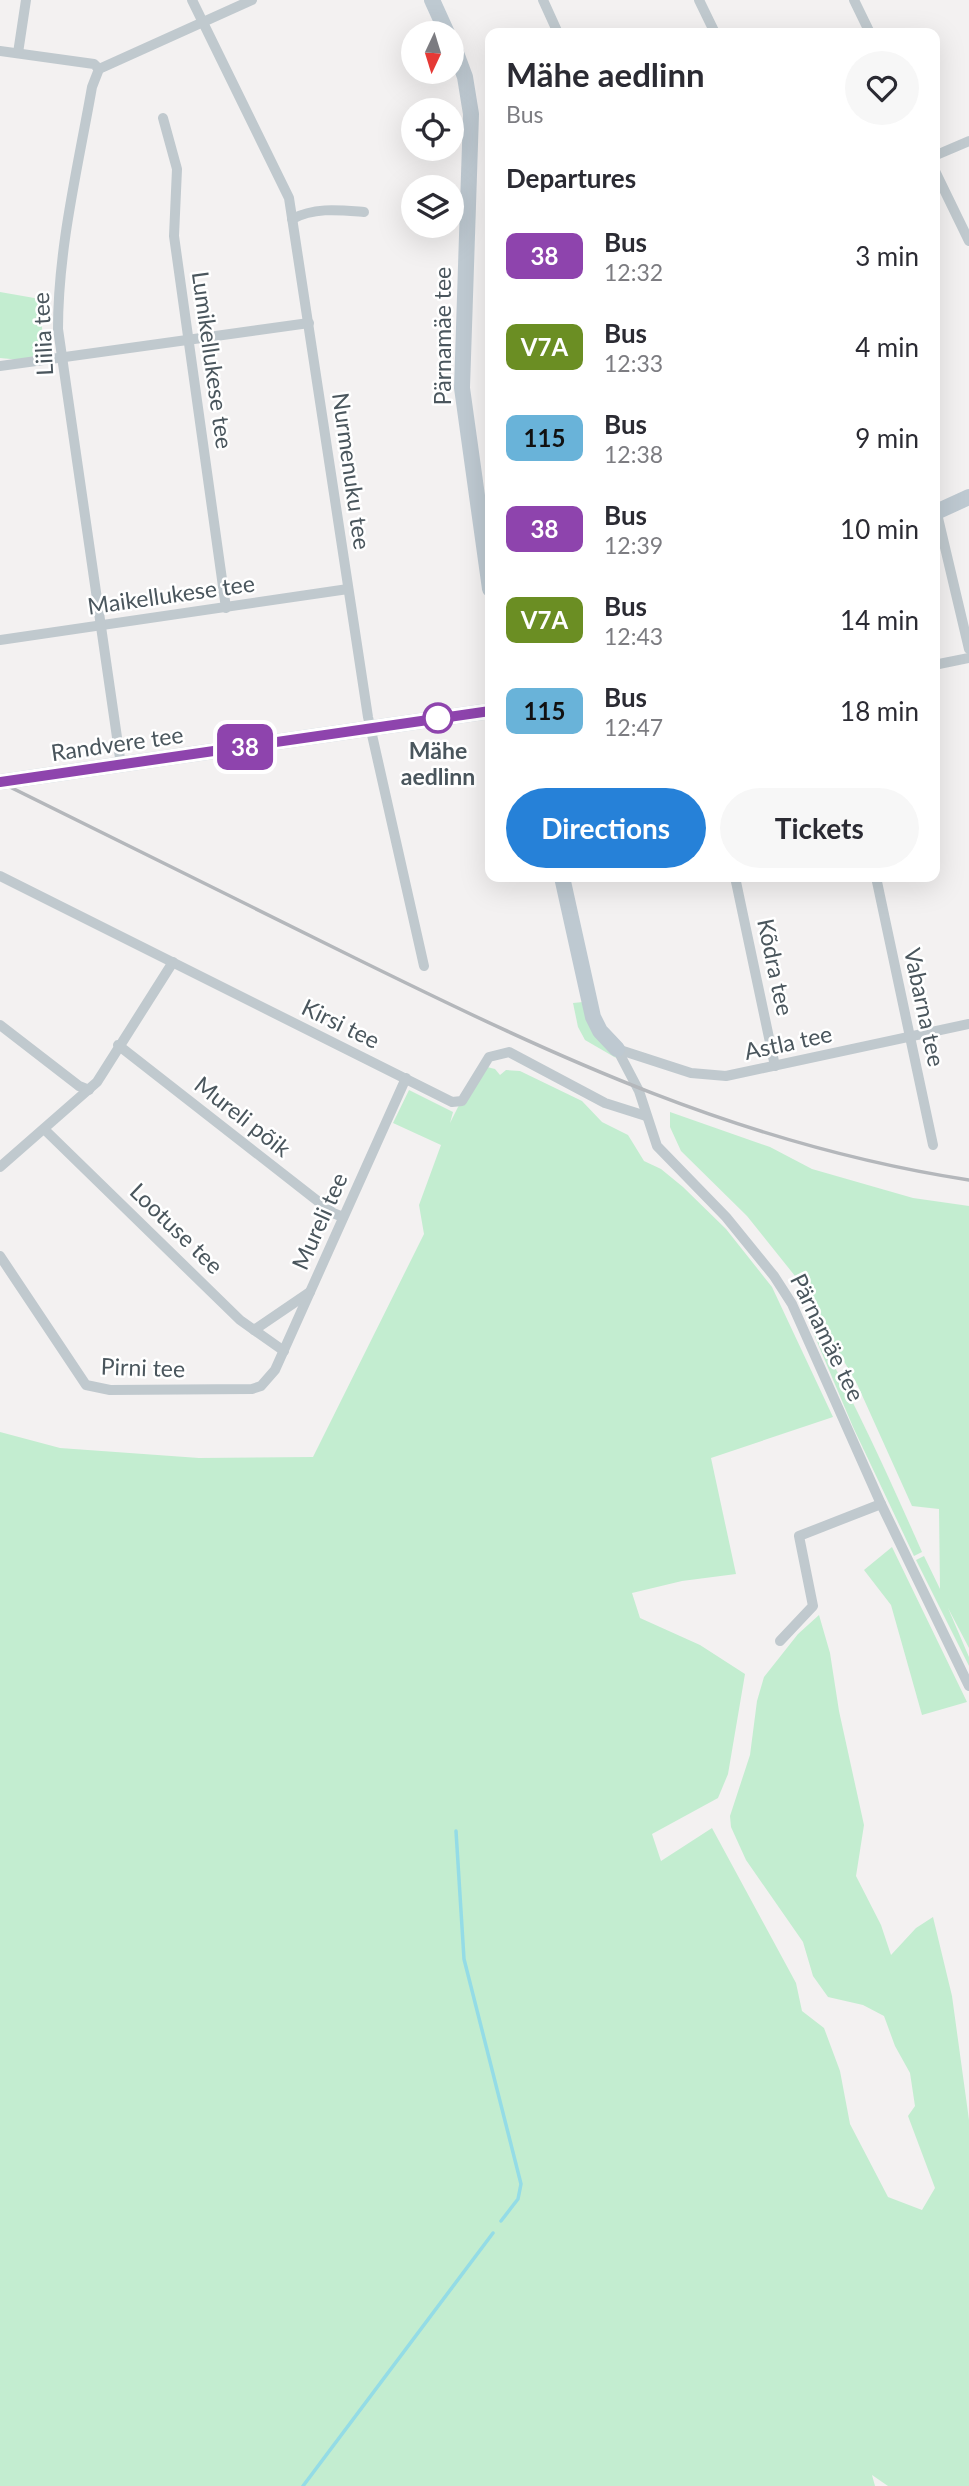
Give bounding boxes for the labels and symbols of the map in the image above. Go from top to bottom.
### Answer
north arrow [401,21,464,84]
street label: Pärnamäe tee [428,267,456,405]
street label: Lumikellukese tee [187,269,239,451]
street label: Liilia tee [26,292,58,376]
street label: Nurmenuku tee [327,391,377,551]
street label: Maikellukese tee [86,568,256,620]
marker: Mähe aedlinn [423,703,453,733]
street label: Randvere tee [49,720,185,766]
line badge: 38 [214,724,276,770]
place label: Mähe aedlinn [401,736,475,790]
street label: Kõdra tee [752,916,800,1018]
street label: Vabarna tee [899,945,951,1069]
street label: Kirsi tee [298,992,384,1054]
street label: Astla tee [742,1019,834,1065]
street label: Mureli põik [189,1070,297,1162]
street label: Mureli tee [285,1168,353,1274]
street label: Lootuse tee [125,1177,229,1279]
street label: Pärnamäe tee [785,1269,871,1405]
street label: Pirni tee [100,1352,186,1382]

